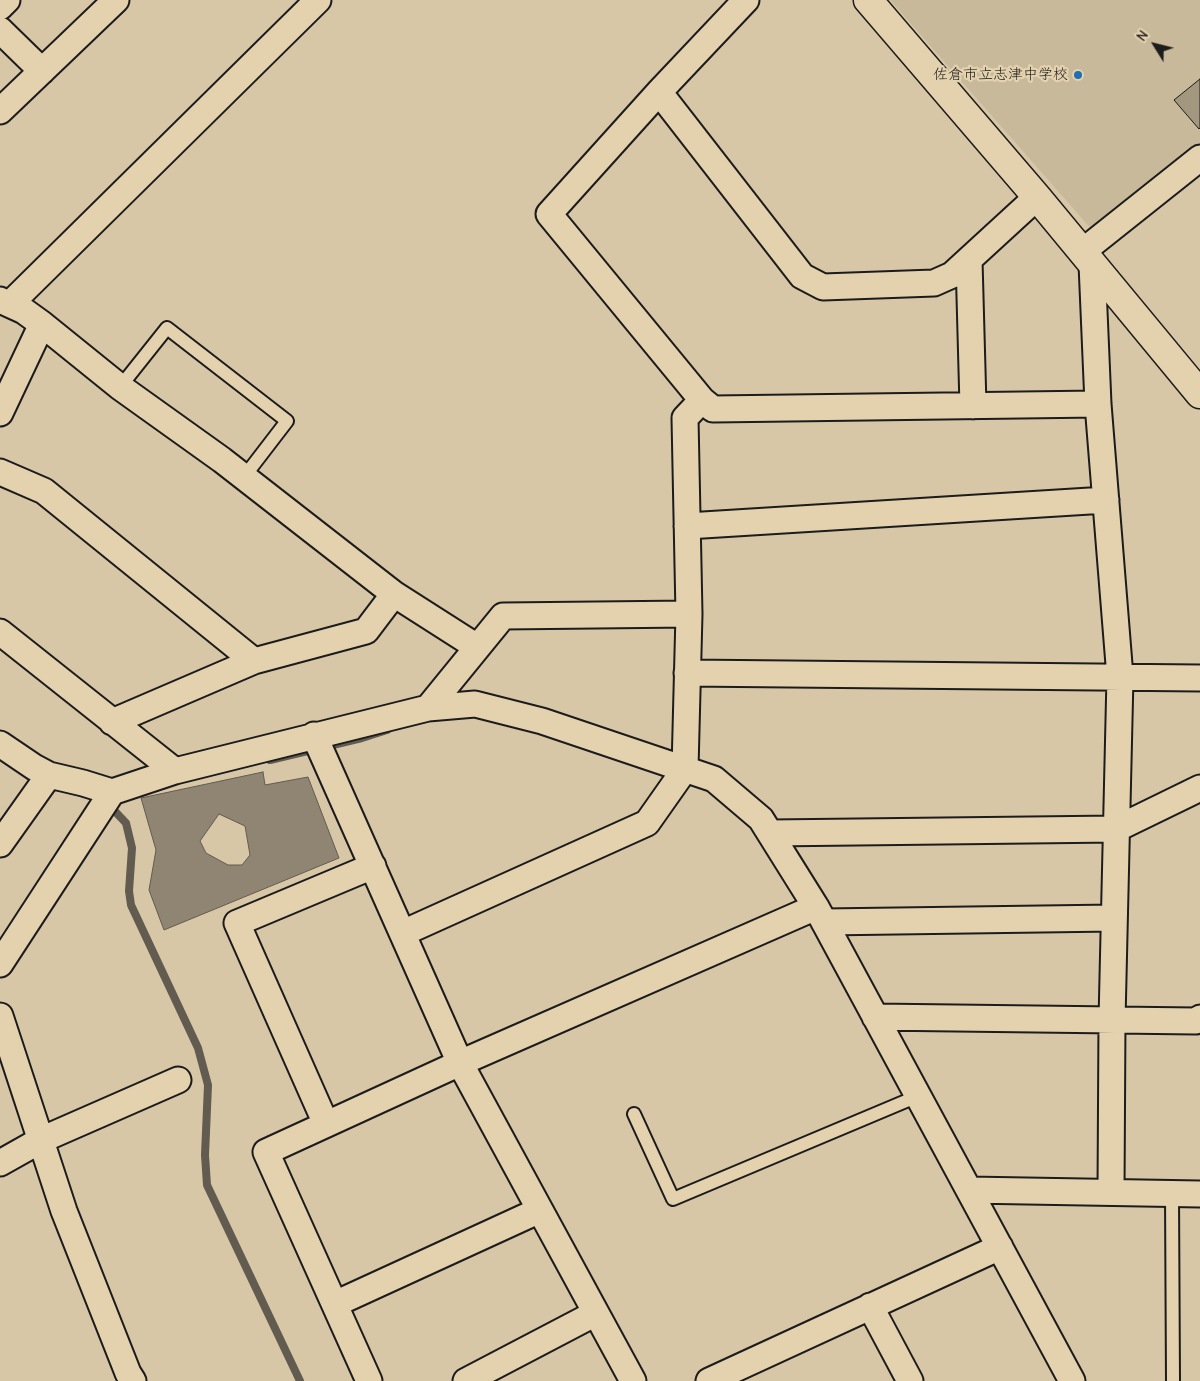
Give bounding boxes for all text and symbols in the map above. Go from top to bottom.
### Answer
north arrow [1130,20,1180,70]
text: N [1133,27,1152,45]
place label: 佐倉市立志津中学校 [933,66,1068,84]
marker: 佐倉市立志津中学校 [1072,69,1084,81]

